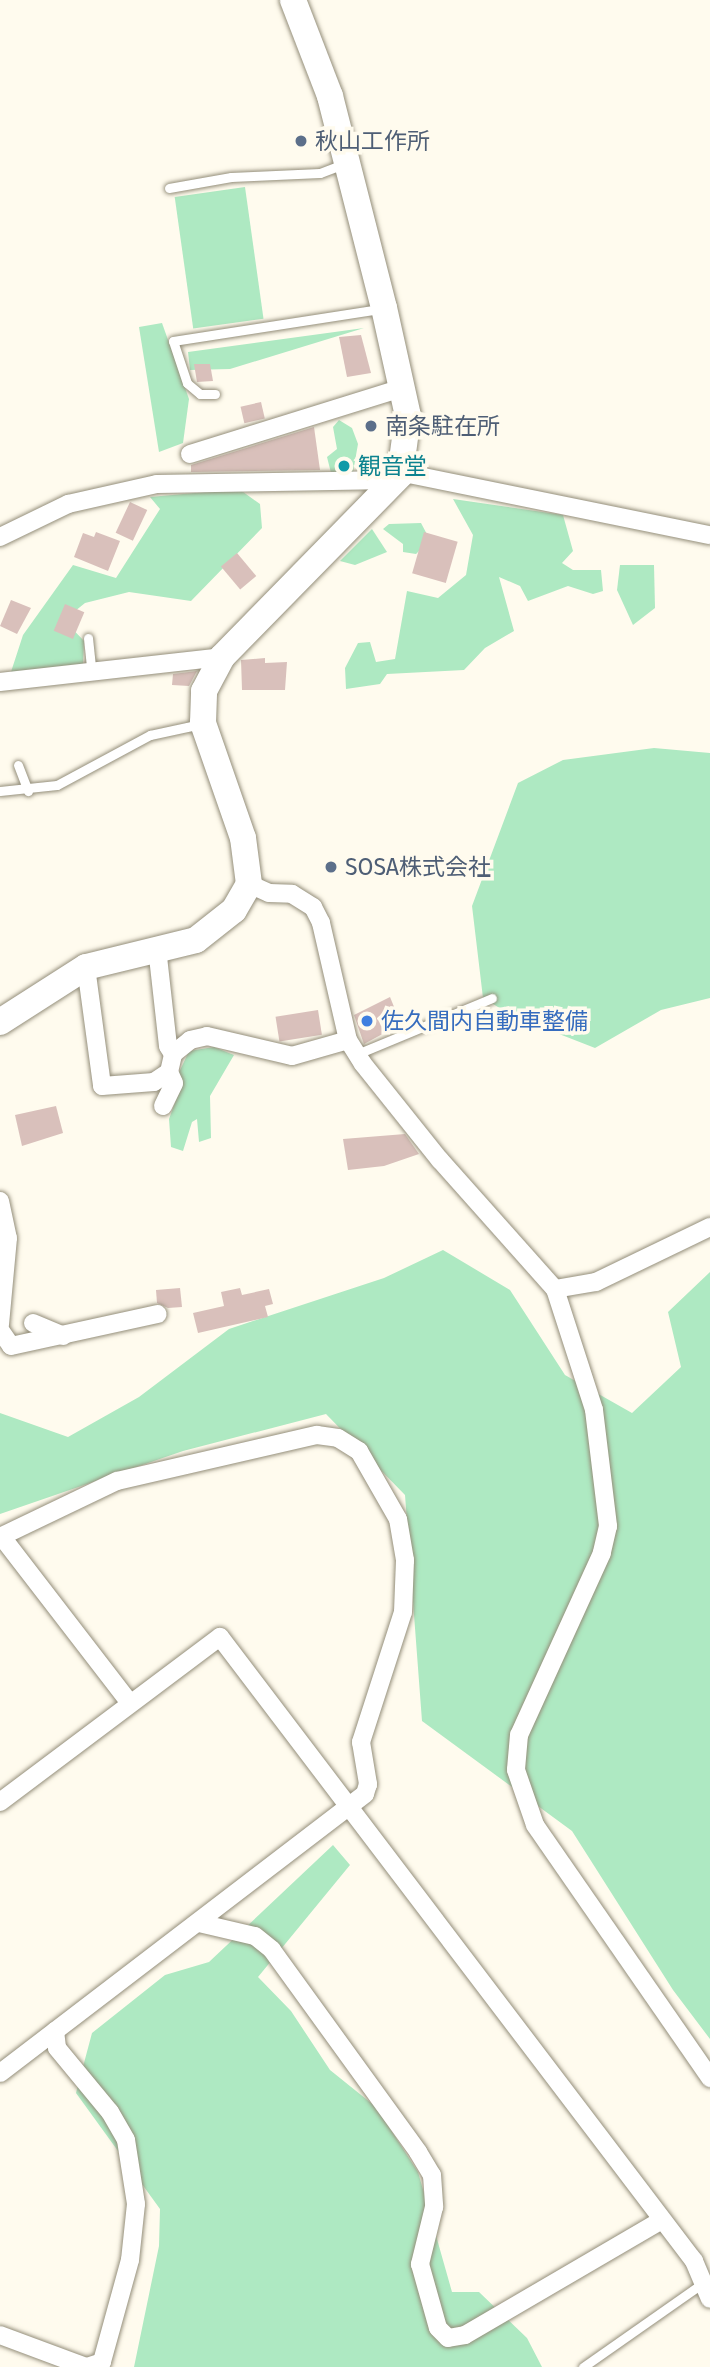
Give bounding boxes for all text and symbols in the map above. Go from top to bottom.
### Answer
place label: 秋山工作所 [315,127,430,155]
marker: 秋山工作所 [293,133,309,149]
place label: 南条駐在所 [385,412,500,440]
marker: 南条駐在所 [363,418,379,434]
place label: 観音堂 [358,452,427,480]
marker: 観音堂 [336,458,352,474]
place label: SOSA株式会社 [345,853,491,881]
marker: SOSA株式会社 [323,859,339,875]
place label: 佐久間内自動車整備 [381,1007,588,1035]
marker: 佐久間内自動車整備 [359,1013,375,1029]

